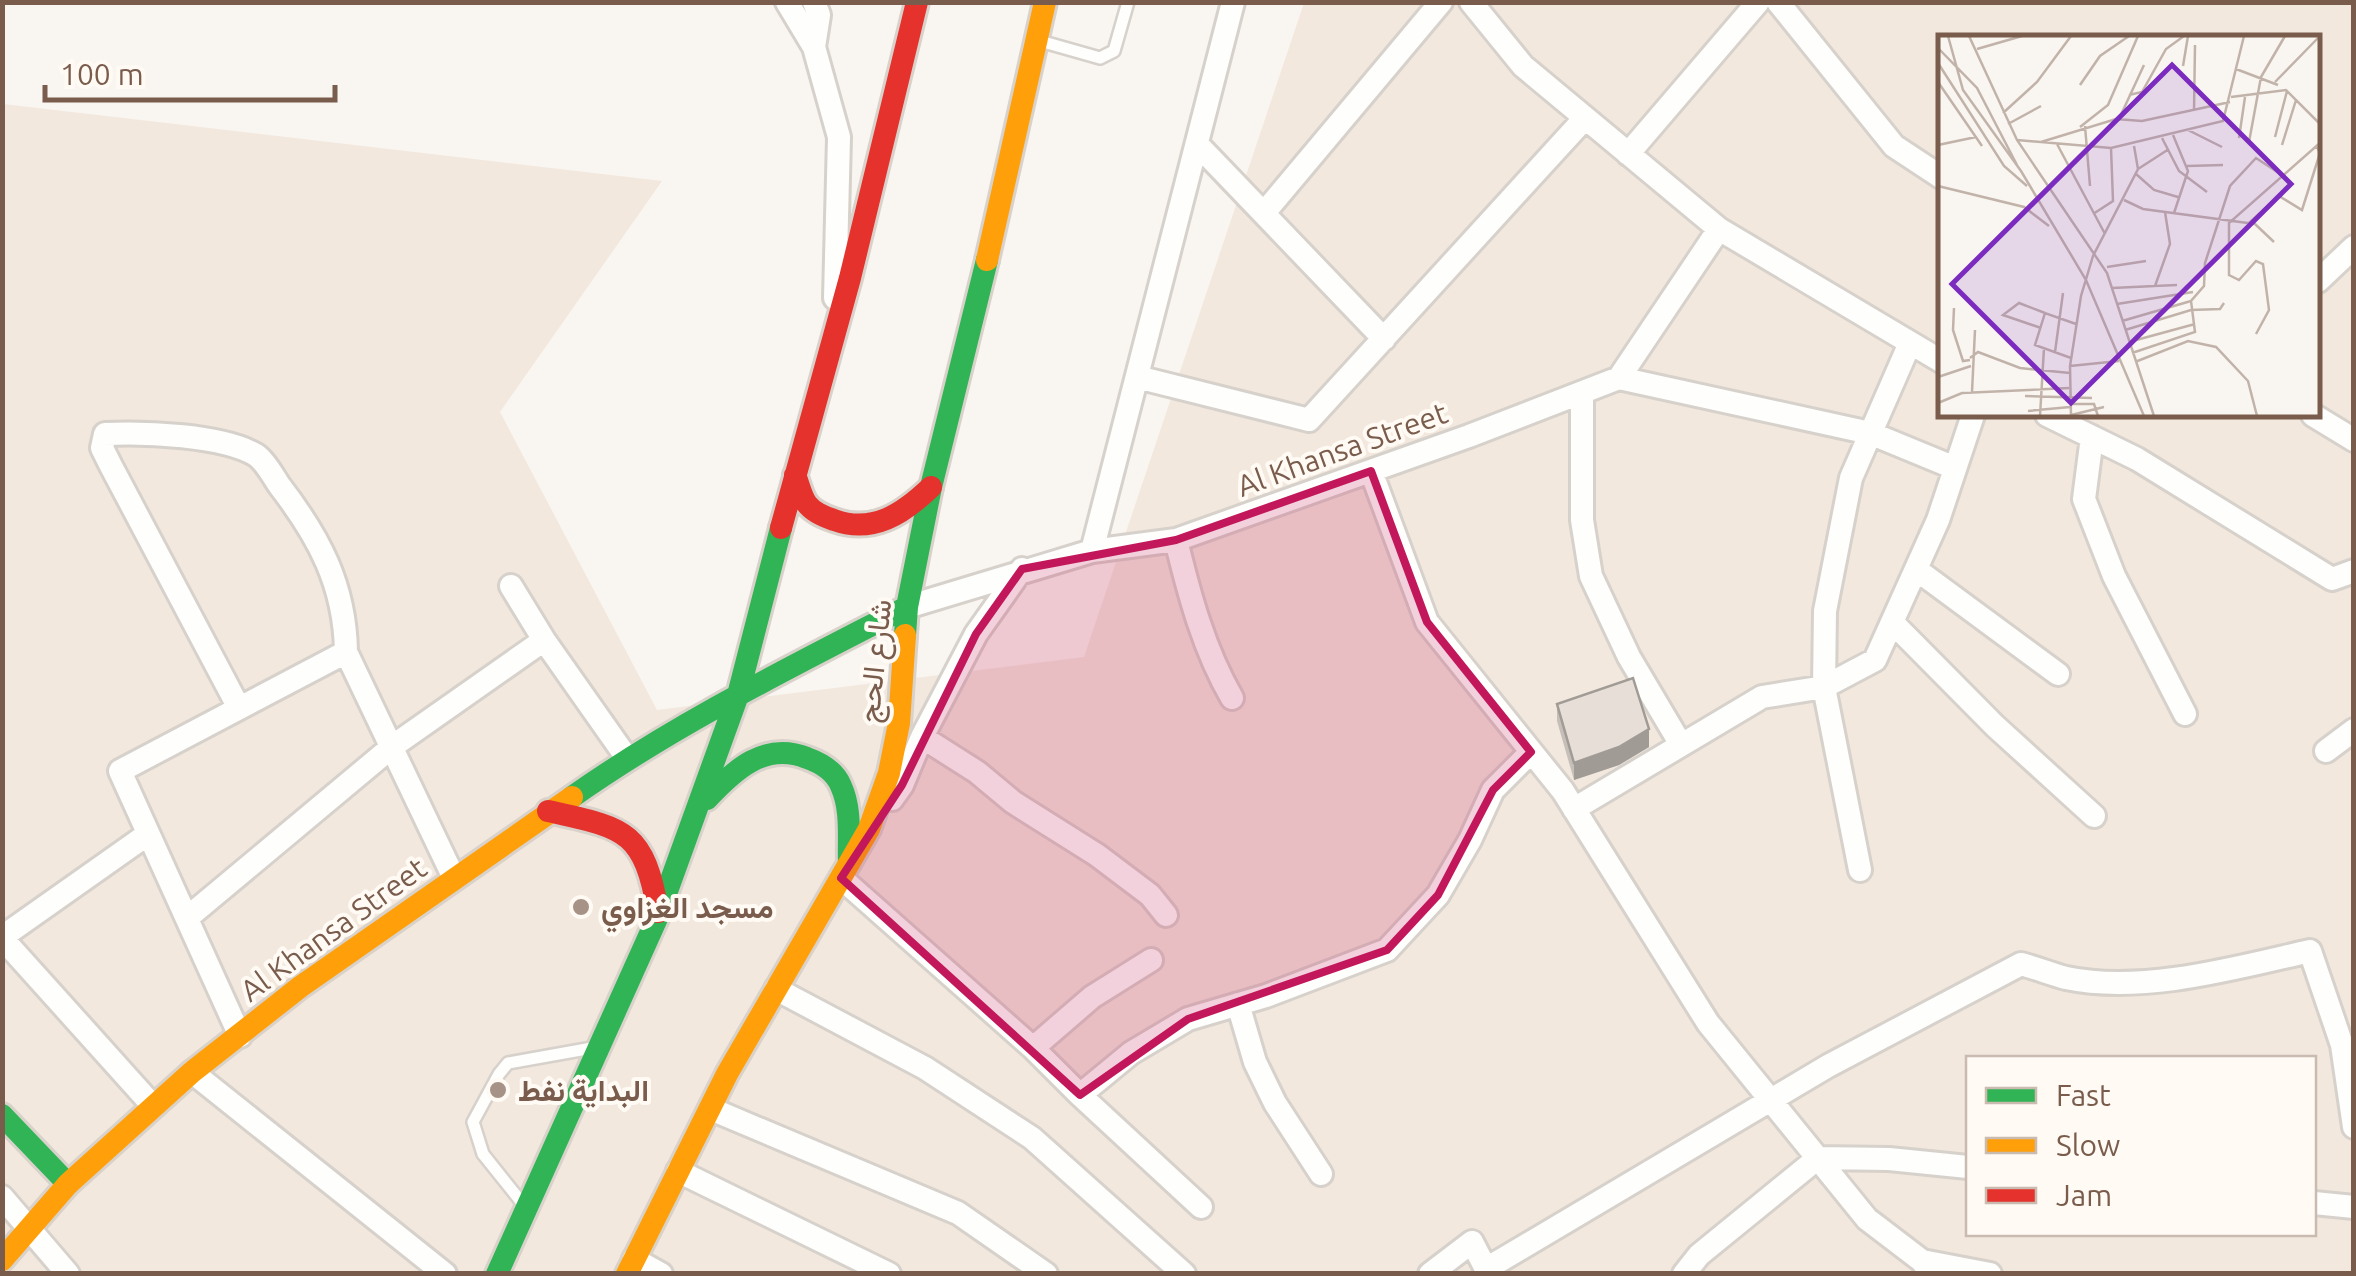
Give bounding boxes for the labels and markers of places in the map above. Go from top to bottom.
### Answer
place label: مسجد الغزاوي [601,890,774,933]
marker: مسجد الغزاوي [570,896,592,918]
place label: البداية نفط [518,1073,649,1108]
marker: البداية نفط [487,1079,509,1101]

